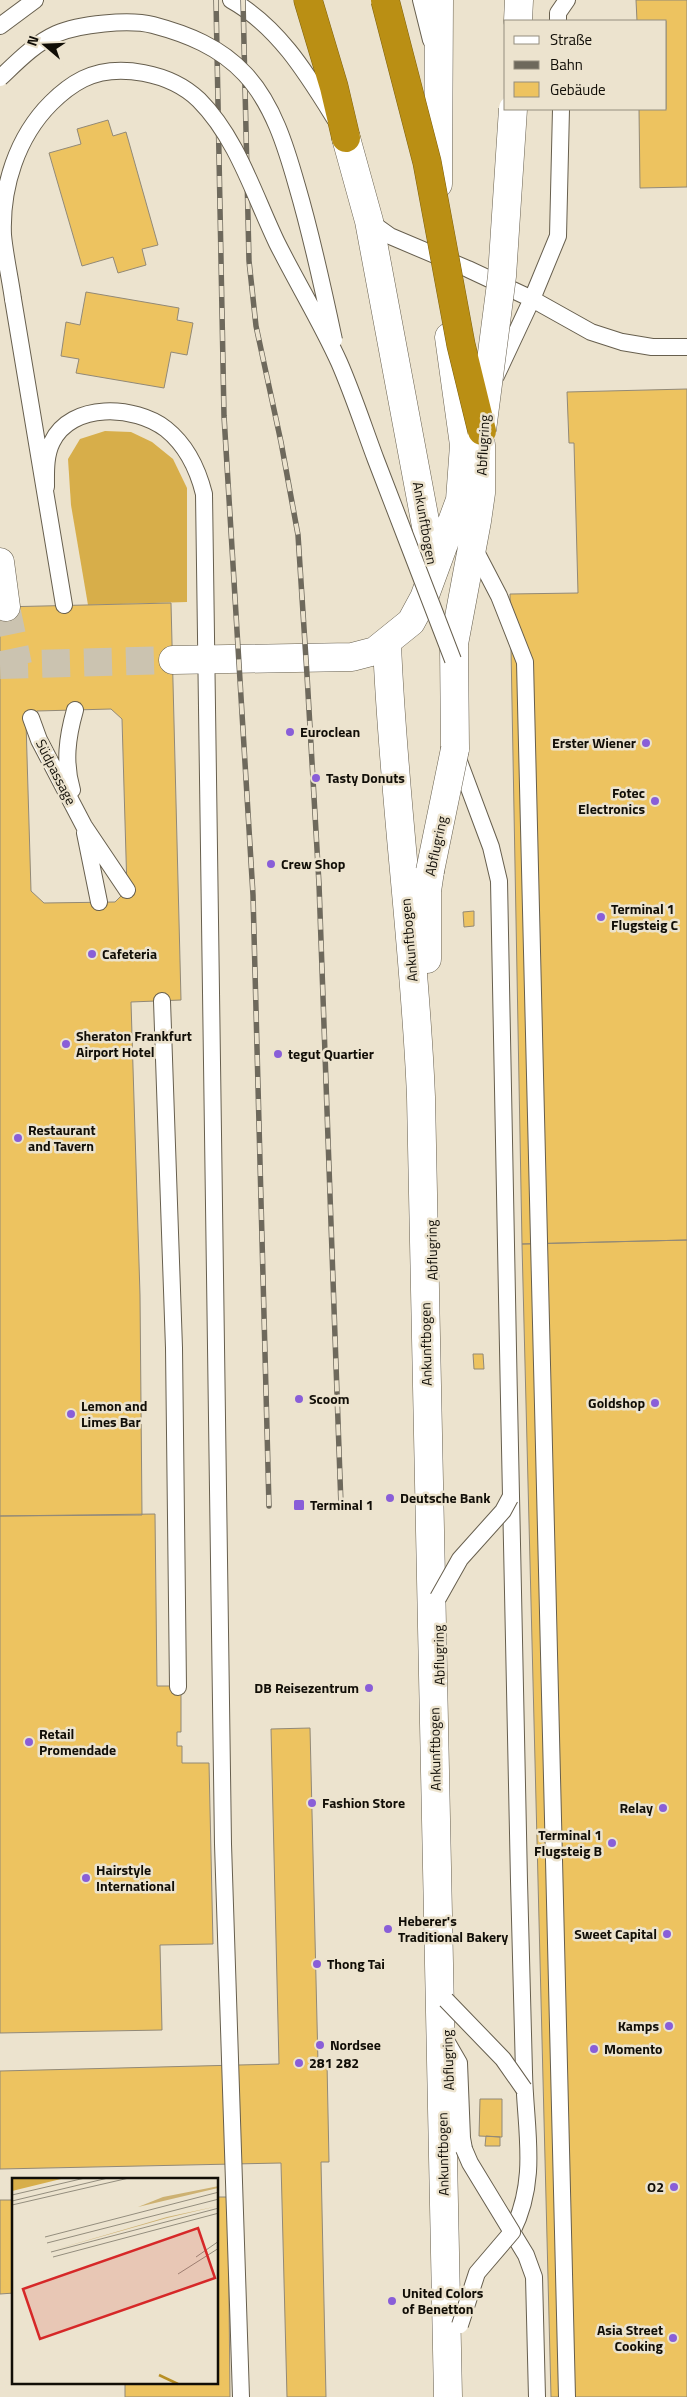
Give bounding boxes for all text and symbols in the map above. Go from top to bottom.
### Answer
north arrow [20,20,70,70]
legend [504,20,667,110]
text: Straße [550,28,592,51]
text: N [21,33,44,49]
text: Bahn [550,53,583,76]
text: Gebäude [550,78,606,101]
street label: Abflugring [470,414,495,476]
street label: Ankunftbogen [408,480,443,566]
place label: Euroclean [300,721,360,742]
marker: Euroclean [284,726,296,738]
place label: Erster Wiener [552,732,636,753]
street label: Südpassage [31,735,82,808]
marker: Erster Wiener [640,737,652,749]
place label: Tasty Donuts [326,767,405,788]
marker: Tasty Donuts [310,772,322,784]
place label: Fotec Electronics [578,782,645,819]
marker: Fotec Electronics [649,795,661,807]
street label: Abflugring [419,814,452,878]
place label: Crew Shop [281,853,346,874]
marker: Crew Shop [265,858,277,870]
street label: Ankunftbogen [394,897,423,983]
place label: Terminal 1 Flugsteig C [611,898,678,935]
marker: Terminal 1 Flugsteig C [595,911,607,923]
place label: Cafeteria [102,943,157,964]
marker: Cafeteria [86,948,98,960]
place label: Sheraton Frankfurt Airport Hotel [76,1025,192,1062]
marker: Sheraton Frankfurt Airport Hotel [60,1038,72,1050]
place label: tegut Quartier [288,1043,374,1064]
marker: tegut Quartier [272,1048,284,1060]
place label: Restaurant and Tavern [28,1119,96,1156]
marker: Restaurant and Tavern [12,1132,24,1144]
street label: Abflugring [420,1219,443,1281]
street label: Ankunftbogen [414,1302,437,1386]
place label: Scoom [309,1388,349,1409]
place label: Goldshop [588,1392,645,1413]
marker: Scoom [293,1393,305,1405]
place label: Lemon and Limes Bar [81,1395,147,1432]
marker: Goldshop [649,1397,661,1409]
marker: Lemon and Limes Bar [65,1408,77,1420]
place label: Deutsche Bank [400,1487,491,1508]
marker: Deutsche Bank [384,1492,396,1504]
place label: Terminal 1 [310,1494,374,1515]
marker: Terminal 1 [292,1498,306,1512]
street label: Abflugring [427,1624,450,1686]
place label: DB Reisezentrum [254,1677,359,1698]
marker: DB Reisezentrum [363,1682,375,1694]
street label: Ankunftbogen [423,1707,446,1791]
place label: Retail Promendade [39,1723,116,1760]
marker: Retail Promendade [23,1736,35,1748]
place label: Fashion Store [322,1792,405,1813]
marker: Fashion Store [306,1797,318,1809]
place label: Relay [619,1797,653,1818]
marker: Relay [657,1802,669,1814]
place label: Terminal 1 Flugsteig B [534,1824,602,1861]
marker: Terminal 1 Flugsteig B [606,1837,618,1849]
place label: Hairstyle International [96,1859,175,1896]
marker: Hairstyle International [80,1872,92,1884]
place label: Heberer's Traditional Bakery [398,1910,508,1947]
marker: Heberer's Traditional Bakery [382,1923,394,1935]
place label: Sweet Capital [574,1923,657,1944]
marker: Sweet Capital [661,1928,673,1940]
place label: Thong Tai [327,1953,385,1974]
marker: Thong Tai [311,1958,323,1970]
place label: Kamps [618,2015,659,2036]
marker: Kamps [663,2020,675,2032]
street label: Abflugring [436,2029,459,2091]
place label: Nordsee [330,2034,381,2055]
place label: Momento [604,2038,663,2059]
marker: Nordsee [314,2039,326,2051]
marker: Momento [588,2043,600,2055]
place label: 281 282 [309,2052,359,2073]
marker: 281 282 [293,2057,305,2069]
street label: Ankunftbogen [431,2112,454,2196]
place label: O2 [647,2176,664,2197]
inset map [12,2178,219,2384]
marker: O2 [668,2181,680,2193]
place label: United Colors of Benetton [402,2282,484,2319]
marker: United Colors of Benetton [386,2295,398,2307]
place label: Asia Street Cooking [597,2319,664,2356]
marker: Asia Street Cooking [667,2332,679,2344]

